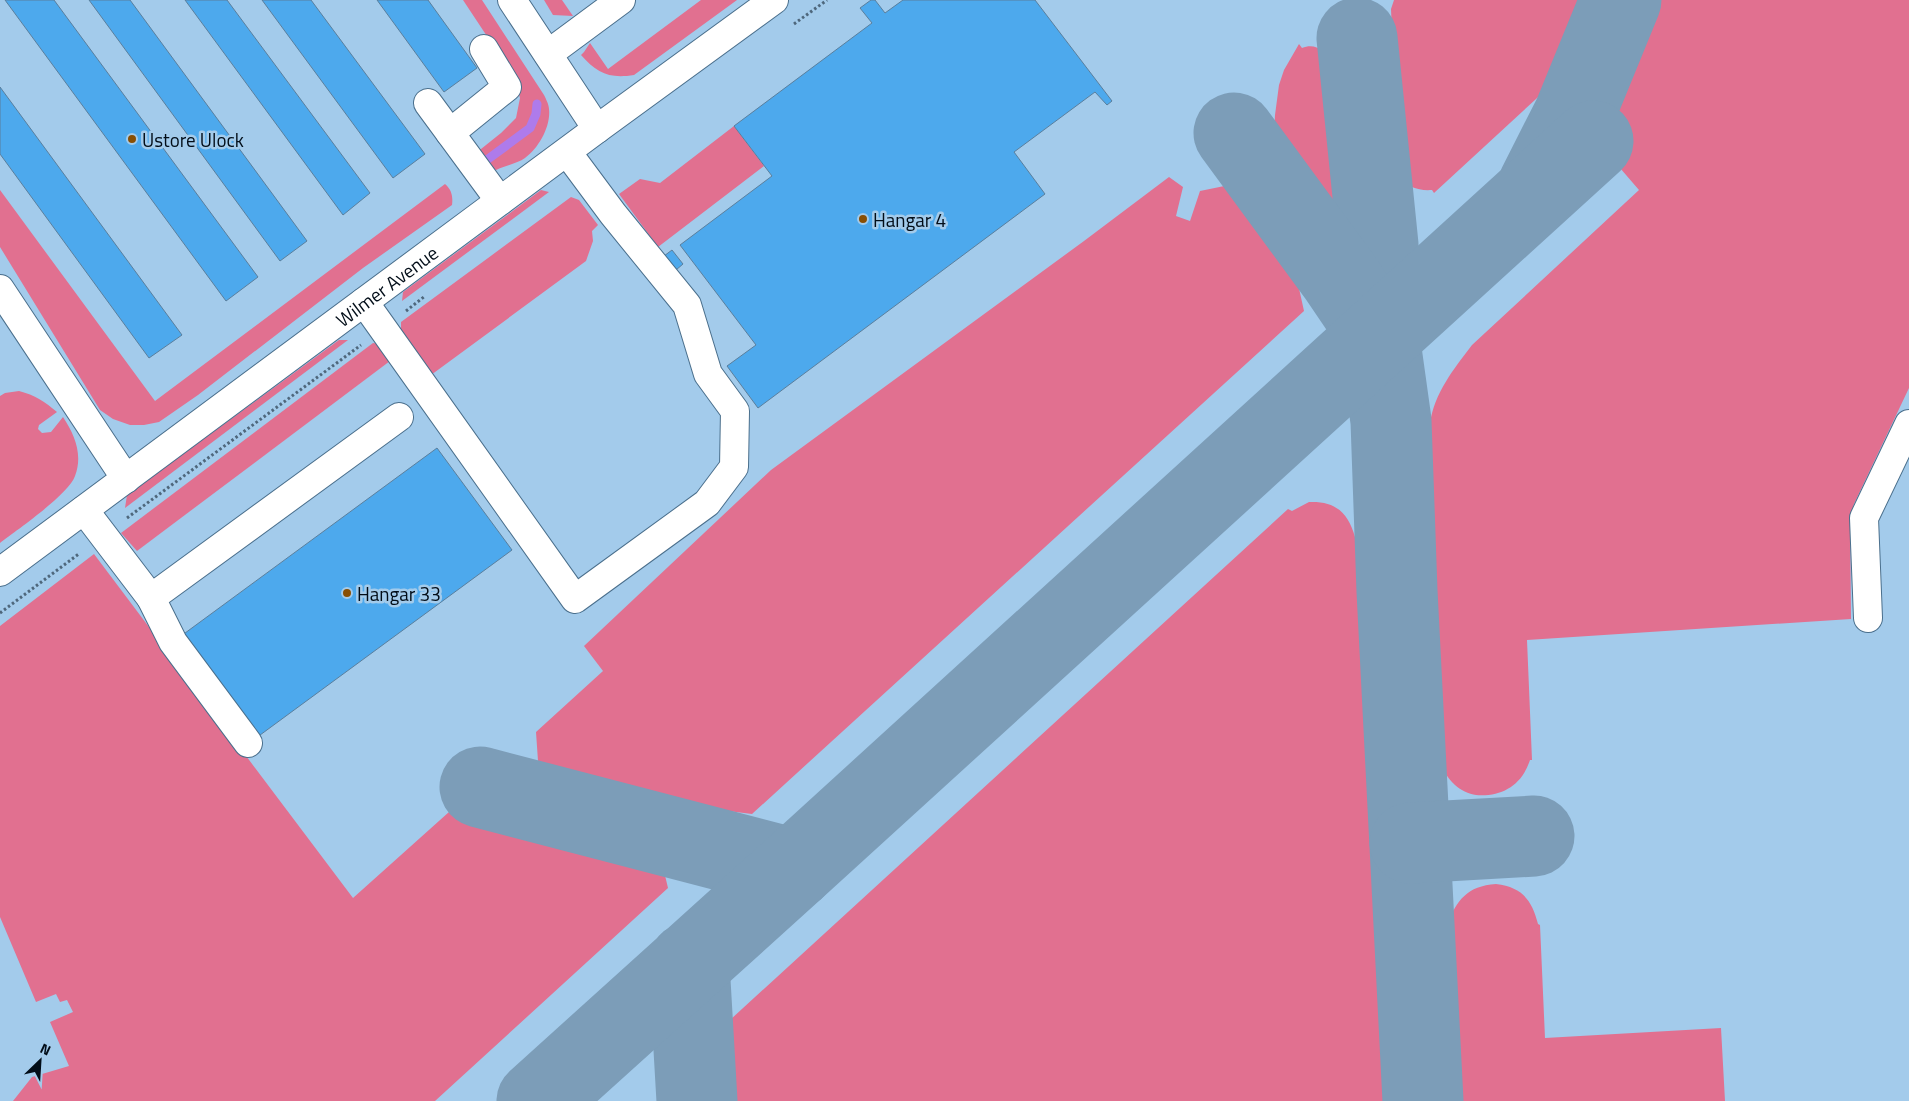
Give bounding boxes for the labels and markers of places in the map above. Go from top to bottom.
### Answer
place label: Ustore Ulock [142,125,244,154]
marker: Ustore Ulock [126,133,138,145]
place label: Hangar 4 [873,205,946,234]
marker: Hangar 4 [857,213,869,225]
place label: Hangar 33 [357,579,441,608]
marker: Hangar 33 [341,587,353,599]

